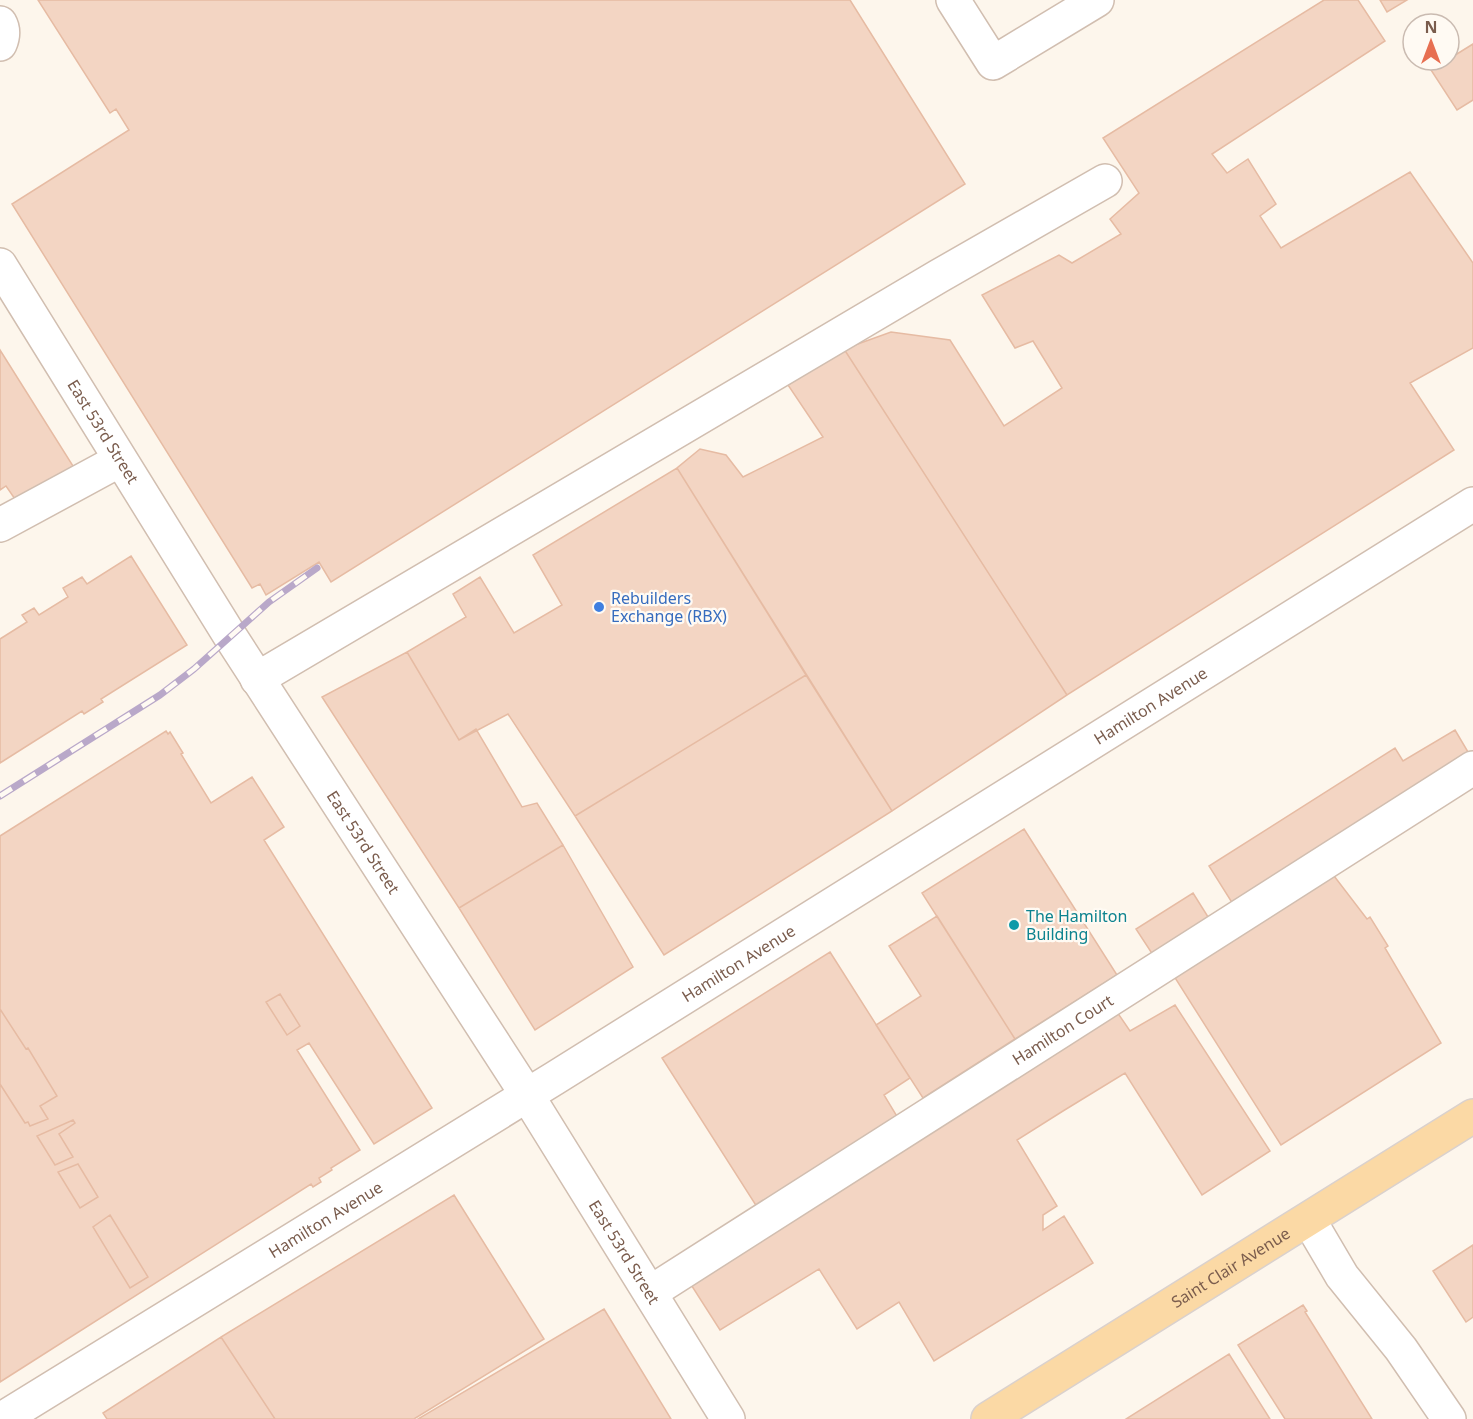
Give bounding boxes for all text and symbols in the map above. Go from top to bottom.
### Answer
north arrow [1401,12,1461,72]
text: N [1424,16,1438,38]
street label: East 53rd Street [63,375,144,488]
place label: Rebuilders Exchange (RBX) [611,587,727,627]
marker: Rebuilders Exchange (RBX) [592,600,606,614]
street label: Hamilton Avenue [1090,662,1211,749]
street label: East 53rd Street [322,786,405,898]
place label: The Hamilton Building [1026,905,1127,945]
marker: The Hamilton Building [1007,918,1021,932]
street label: Hamilton Avenue [678,920,799,1007]
street label: Hamilton Court [1008,989,1117,1070]
street label: Hamilton Avenue [264,1176,386,1263]
street label: East 53rd Street [584,1196,665,1309]
street label: Saint Clair Avenue [1167,1222,1294,1313]

